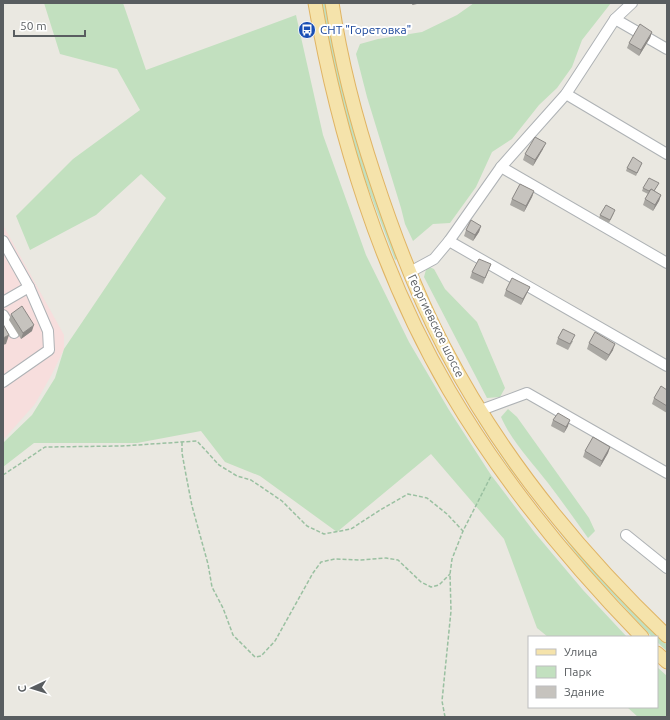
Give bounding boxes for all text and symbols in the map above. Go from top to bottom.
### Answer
scale bar [14,12,85,38]
text: 50 m [20,19,47,32]
bus stop icon: СНТ "Горетовка" [297,20,317,40]
place label: СНТ "Горетовка" [320,23,411,36]
street label: Георгиевское шоссе [406,272,467,379]
legend [528,636,658,708]
text: Улица [564,645,597,658]
text: Парк [564,665,592,678]
north arrow [12,668,52,708]
text: С [16,685,28,693]
text: Здание [564,685,605,698]

